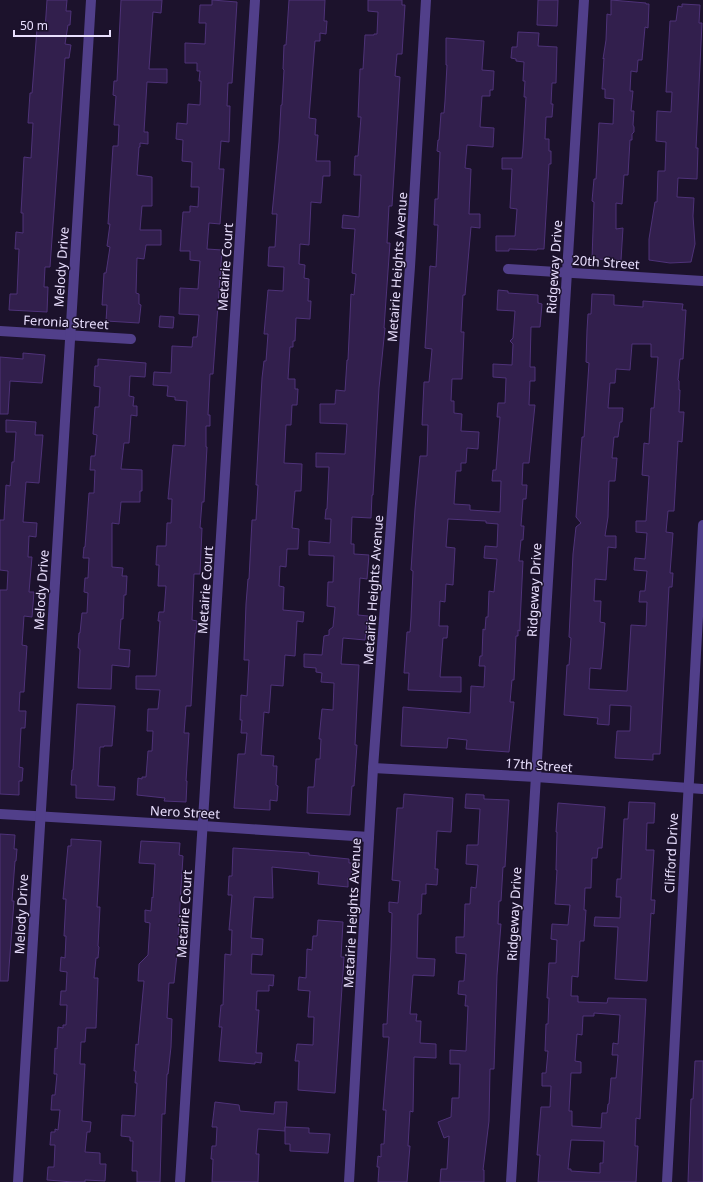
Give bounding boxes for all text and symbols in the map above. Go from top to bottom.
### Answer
scale bar [14,12,110,38]
text: 50 m [20,17,48,34]
street label: Metairie Heights Avenue [383,191,411,343]
street label: Ridgeway Drive [542,219,566,315]
street label: Metairie Court [213,222,237,312]
street label: Melody Drive [49,226,73,308]
street label: 20th Street [572,251,640,273]
street label: Feronia Street [23,311,109,333]
street label: Metairie Heights Avenue [359,514,387,666]
street label: Ridgeway Drive [523,542,545,638]
street label: Metairie Court [193,545,217,635]
street label: Melody Drive [29,549,53,631]
street label: 17th Street [505,754,573,776]
street label: Nero Street [150,801,221,823]
street label: Clifford Drive [660,812,682,894]
street label: Metairie Heights Avenue [339,838,365,988]
street label: Ridgeway Drive [503,866,525,962]
street label: Metairie Court [172,869,196,959]
street label: Melody Drive [10,873,32,955]

